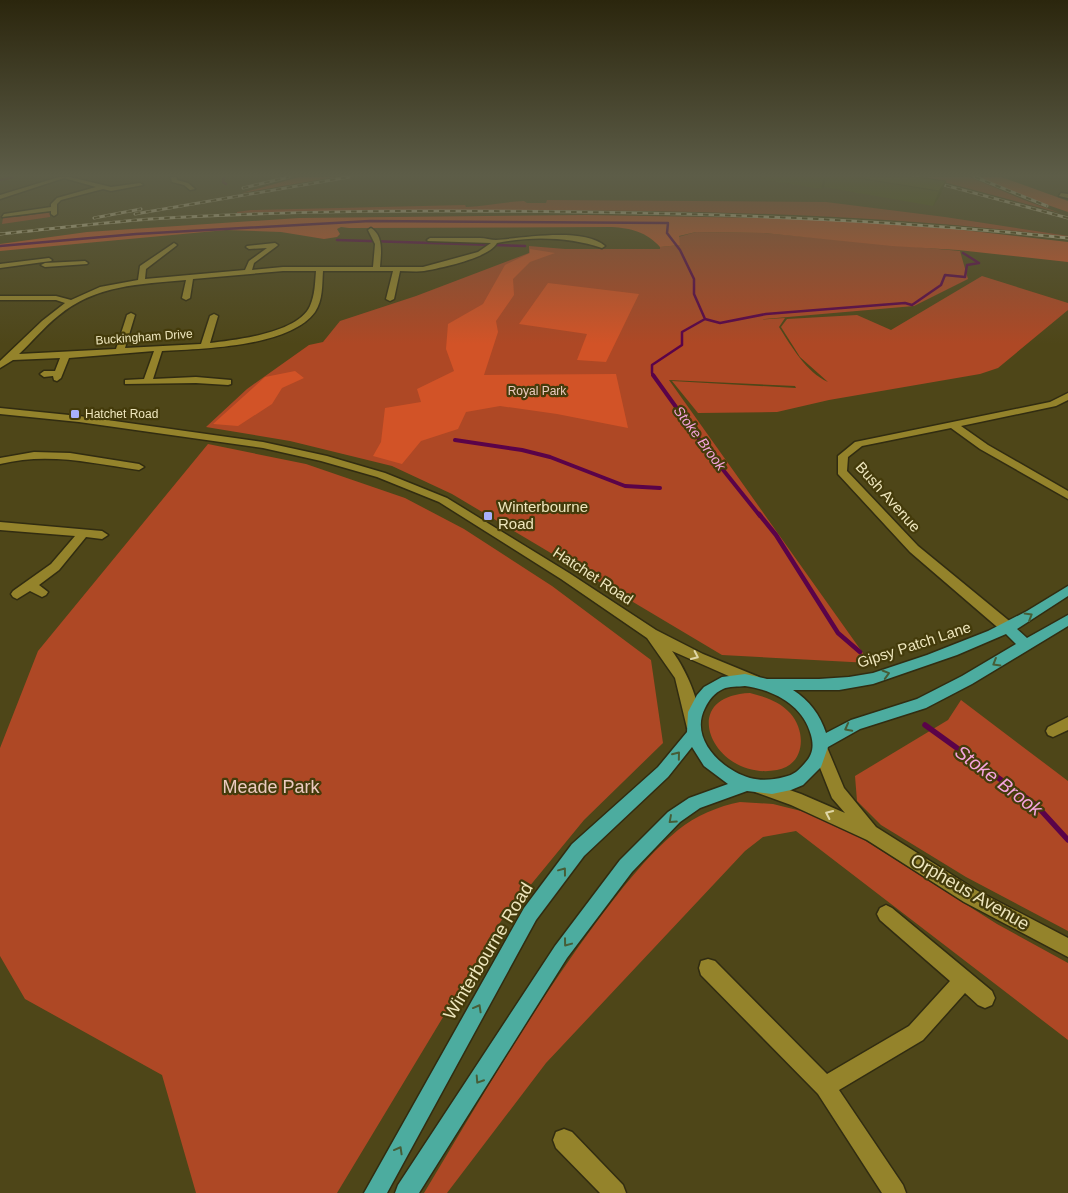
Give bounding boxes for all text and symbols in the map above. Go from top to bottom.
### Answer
street label: Buckingham Drive [95,327,193,347]
park label: Royal Park [508,384,567,398]
water label: Stoke Brook [671,403,730,474]
place label: Hatchet Road [85,407,158,421]
marker: Hatchet Road [69,408,81,420]
street label: Bush Avenue [853,458,924,535]
place label: Winterbourne Road [498,498,588,532]
marker: Winterbourne Road [482,510,494,522]
street label: Hatchet Road [550,543,636,608]
one-way arrow [1024,612,1033,622]
street label: Gipsy Patch Lane [855,618,973,671]
one-way arrow [689,649,698,659]
one-way arrow [992,656,1001,666]
one-way arrow [882,669,890,679]
one-way arrow [844,722,853,732]
water label: Stoke Brook [951,741,1048,821]
one-way arrow [672,752,681,761]
park label: Meade Park [222,777,321,797]
one-way arrow [825,810,834,820]
one-way arrow [668,814,677,823]
street label: Orpheus Avenue [907,850,1033,934]
one-way arrow [557,867,566,877]
street label: Winterbourne Road [439,879,537,1023]
one-way arrow [564,937,573,947]
one-way arrow [472,1005,482,1014]
one-way arrow [475,1074,485,1083]
one-way arrow [392,1147,402,1156]

